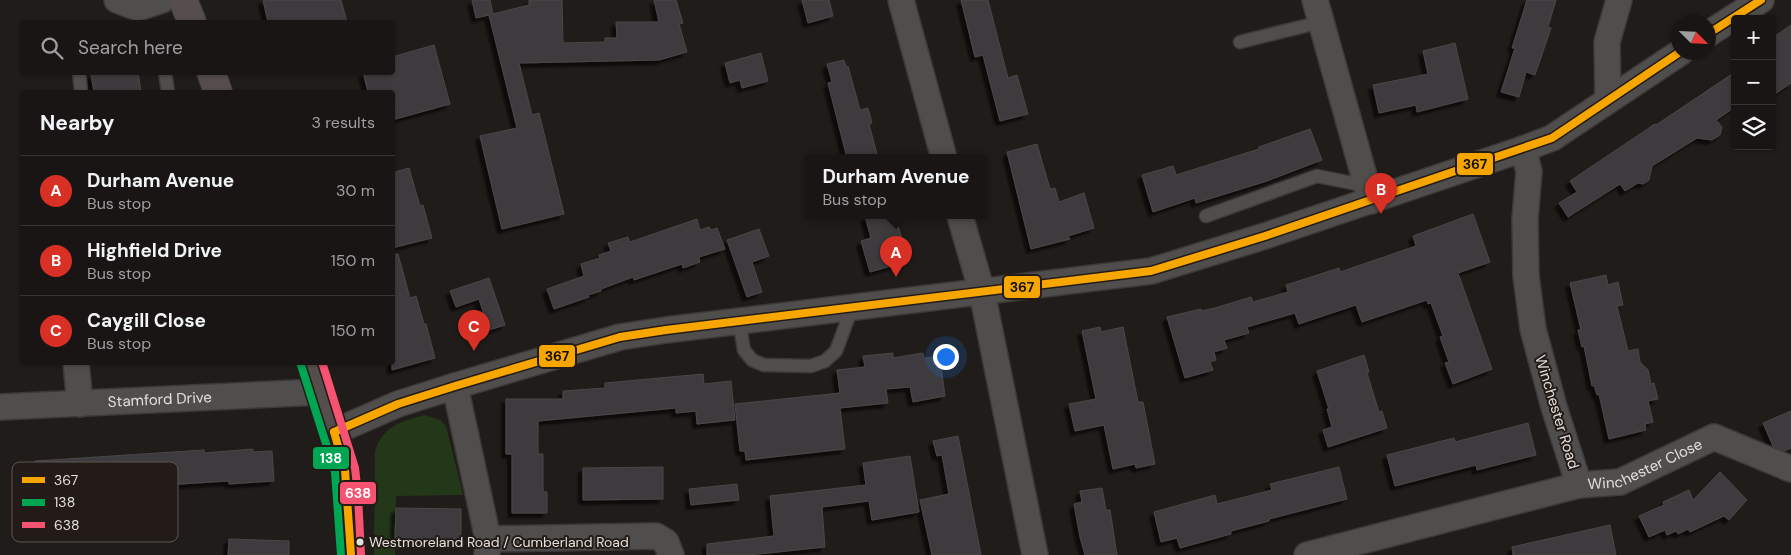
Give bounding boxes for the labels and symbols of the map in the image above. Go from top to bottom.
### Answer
north arrow [1671,15,1716,60]
line badge: 367 [1456,152,1494,176]
text: 367 [1463,155,1488,173]
pin: B [1365,173,1397,214]
pin: A [880,236,912,277]
line badge: 367 [1003,275,1041,299]
text: 367 [1010,278,1035,296]
pin: C [458,310,490,351]
line badge: 367 [538,344,576,368]
your location [933,344,959,370]
text: 367 [545,347,570,365]
street label: Winchester Road [1530,353,1584,471]
street label: Stamford Drive [107,387,212,412]
street label: Winchester Close [1587,434,1706,494]
line badge: 138 [312,446,350,470]
text: 138 [320,449,342,467]
legend [12,462,178,542]
text: 367 [54,471,78,489]
line badge: 638 [339,481,377,505]
text: 638 [345,484,371,502]
text: 138 [54,493,75,511]
text: 638 [54,516,80,534]
place label: Westmoreland Road / Cumberland Road [369,533,629,551]
marker: Westmoreland Road / Cumberland Road [355,537,365,547]

